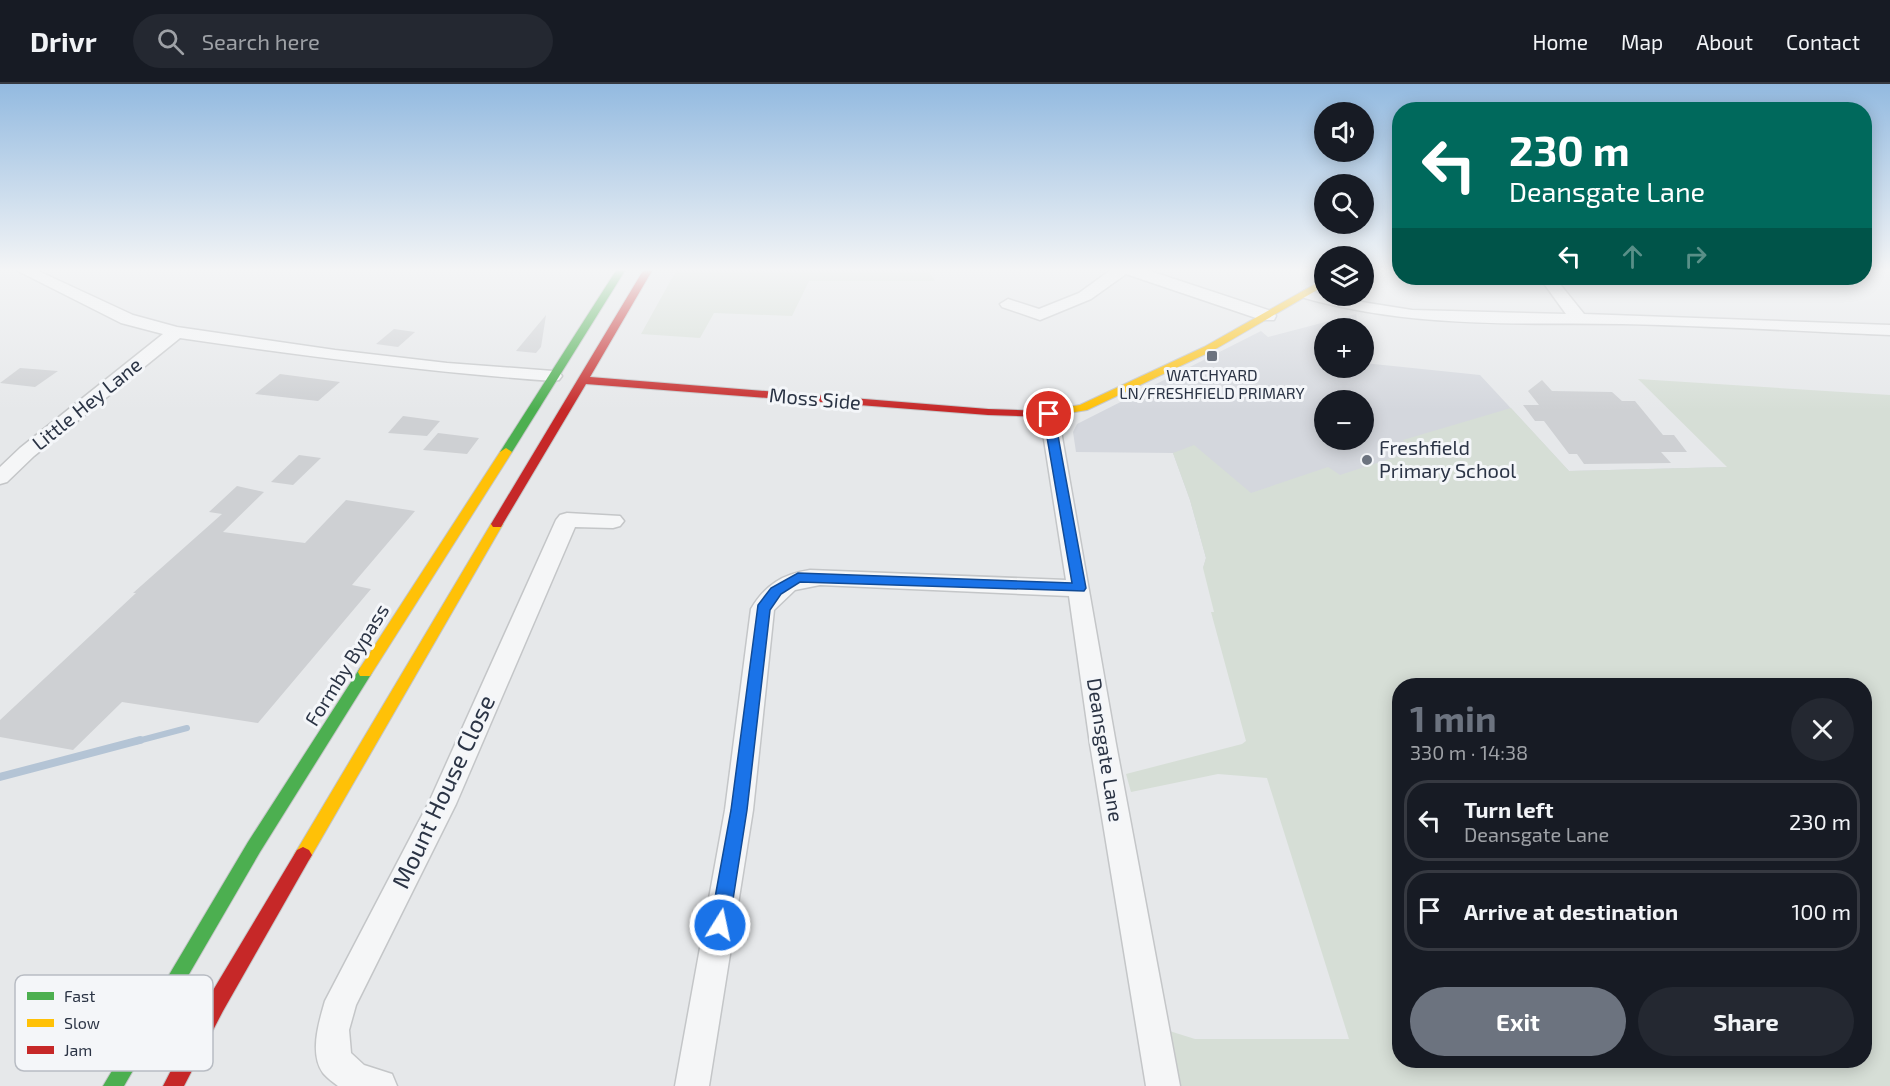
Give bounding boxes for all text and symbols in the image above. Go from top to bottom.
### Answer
search box [133,14,553,68]
text: Drivr [30,24,97,58]
icon: search [154,25,187,58]
text: Search here [202,28,320,54]
text: Home [1532,29,1588,54]
text: Map [1621,29,1663,54]
text: About [1696,29,1753,54]
text: Contact [1786,29,1860,54]
map controls [1314,102,1374,450]
button: sound [1314,102,1374,162]
text: 230 m [1509,124,1630,174]
icon: left [1410,126,1488,204]
button: search [1314,174,1374,234]
text: Deansgate Lane [1509,175,1705,207]
icon: left [1553,240,1586,273]
icon: ahead [1616,240,1649,273]
icon: right [1679,240,1712,273]
button: layers [1314,246,1374,306]
button: + [1314,318,1374,378]
marker: WATCHYARD LN/FRESHFIELD PRIMARY [1205,349,1219,363]
street label: Little Hey Lane [27,352,146,455]
place label: WATCHYARD LN/FRESHFIELD PRIMARY [1119,365,1305,402]
street label: Moss Side [768,382,862,414]
pin [1023,388,1074,439]
button: − [1314,390,1374,450]
icon: arrive [1032,397,1065,430]
place label: Freshfield Primary School [1379,435,1516,482]
marker: Freshfield Primary School [1360,453,1374,467]
street label: Formby Bypass [299,599,393,730]
street label: Deansgate Lane [1083,676,1129,823]
street label: Mount House Close [385,690,500,893]
text: 1 min [1410,696,1497,739]
button: close [1791,698,1854,761]
text: 330 m · 14:38 [1410,740,1528,764]
text: Turn left [1464,796,1553,822]
icon: left [1413,804,1446,837]
text: 230 m [1789,808,1851,834]
text: Deansgate Lane [1464,822,1609,846]
position arrow [688,893,752,957]
icon: arrive [1413,894,1446,927]
text: Arrive at destination [1464,898,1678,924]
text: 100 m [1792,898,1851,924]
legend [15,975,213,1071]
text: Fast [64,986,95,1005]
button: Exit [1410,987,1626,1056]
button: Share [1638,987,1854,1056]
text: Slow [64,1013,100,1032]
text: Jam [64,1040,92,1059]

